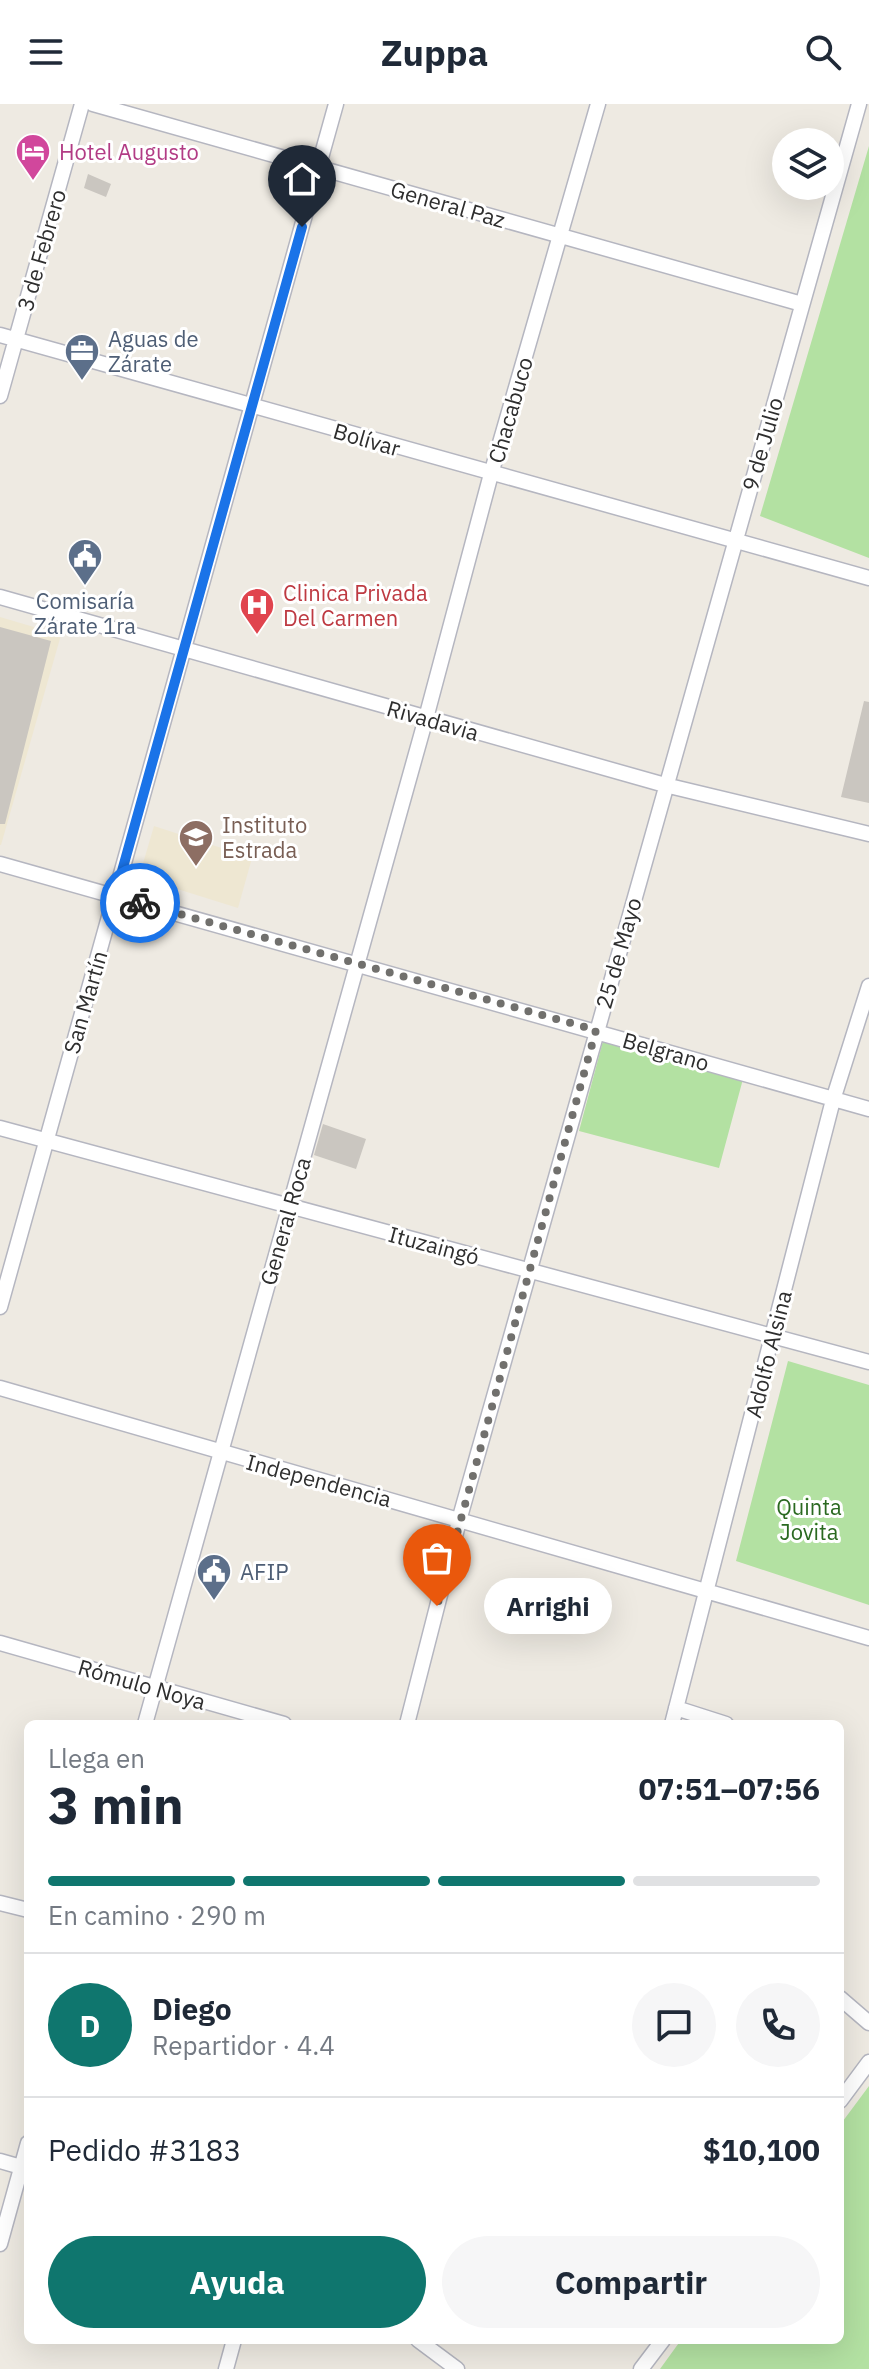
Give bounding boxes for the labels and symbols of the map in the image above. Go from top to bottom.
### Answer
hotel icon: Hotel Augusto [14,132,52,182]
place label: Hotel Augusto [59,137,199,166]
pin [268,145,336,227]
street label: General Paz [387,174,509,234]
street label: 3 de Febrero [10,186,72,314]
place label: Aguas de Zárate [108,324,199,378]
office icon: Aguas de Zárate [63,332,101,382]
street label: Chacabuco [481,354,539,466]
street label: 9 de Julio [735,394,789,494]
street label: Bolívar [330,416,404,462]
public building icon: Comisaría Zárate 1ra [66,537,104,587]
place label: Clinica Privada Del Carmen [283,578,428,632]
place label: Comisaría Zárate 1ra [34,586,136,640]
hospital icon: Clinica Privada Del Carmen [238,586,276,636]
street label: Rivadavia [384,693,483,747]
place label: Instituto Estrada [222,810,307,864]
school or university icon: Instituto Estrada [177,818,215,868]
courier [100,863,180,943]
street label: 25 de Mayo [588,894,648,1012]
street label: San Martín [56,947,114,1057]
street label: Belgrano [619,1025,713,1077]
street label: General Roca [253,1153,317,1288]
street label: Ituzaingó [385,1219,483,1271]
street label: Adolfo Alsina [738,1287,798,1421]
street label: Independencia [243,1447,395,1513]
park label: Quinta Jovita [776,1492,842,1546]
pin [403,1524,471,1606]
public building icon: AFIP [195,1552,233,1602]
place label: AFIP [240,1557,289,1586]
callout: Arrighi [485,1578,613,1634]
street label: Rómulo Noya [75,1652,209,1716]

